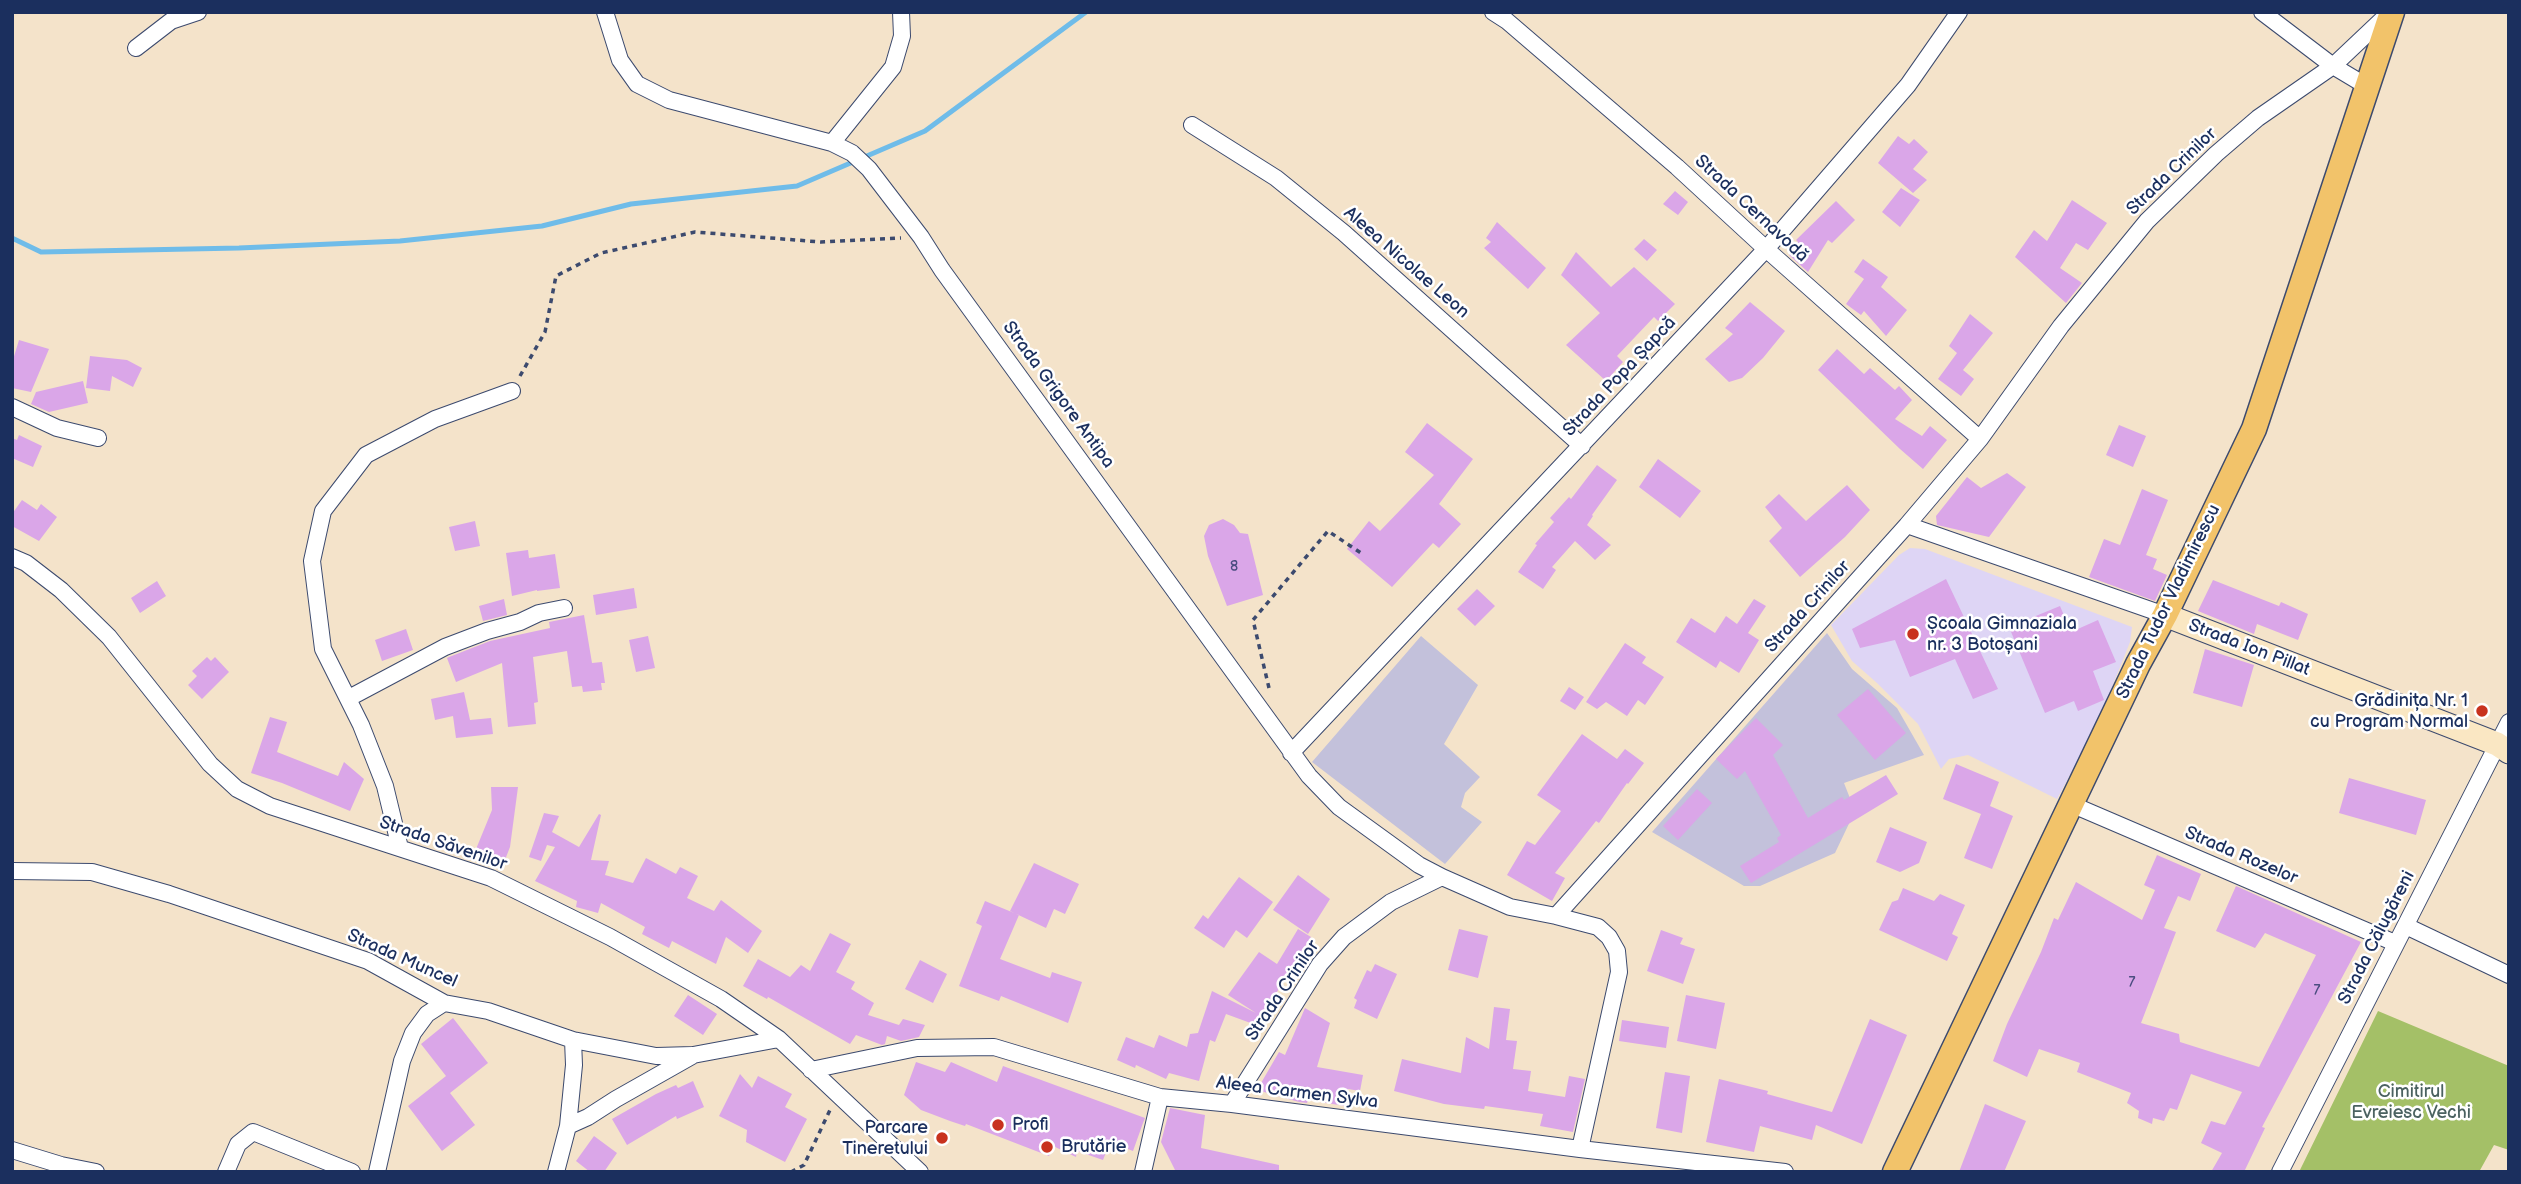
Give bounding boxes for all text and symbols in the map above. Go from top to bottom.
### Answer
street label: Strada Crinilor [2123,124,2221,220]
street label: Strada Cernavodă [1690,151,1812,267]
street label: Aleea Nicolae Leon [1339,203,1473,323]
street label: Strada Popa Șapcă [1559,313,1681,441]
street label: Strada Grigore Antipa [997,317,1119,473]
street label: Strada Tudor Vladimirescu [2112,501,2226,703]
street label: Strada Crinilor [1761,556,1855,658]
house number: 8 [1230,559,1238,575]
place label: Școala Gimnaziala nr. 3 Botoșani [1927,613,2077,656]
street label: Strada Ion Pillat [2185,615,2313,681]
marker: Școala Gimnaziala nr. 3 Botoșani [1905,626,1921,642]
place label: Grădinița Nr. 1 cu Program Normal [2310,690,2468,732]
marker: Grădinița Nr. 1 cu Program Normal [2474,703,2490,719]
street label: Strada Săvenilor [376,812,510,876]
street label: Strada Rozelor [2181,822,2301,890]
street label: Strada Călugăreni [2334,868,2420,1008]
street label: Strada Muncel [344,925,460,993]
street label: Strada Crinilor [1241,937,1325,1045]
house number: 7 [2129,975,2135,991]
house number: 7 [2314,983,2320,999]
street label: Aleea Carmen Sylva [1215,1072,1379,1114]
park label: Cimitirul Evreiesc Vechi [2351,1081,2471,1124]
place label: Profi [1012,1114,1048,1136]
place label: Parcare Tineretului [842,1117,928,1160]
marker: Profi [990,1117,1006,1133]
marker: Parcare Tineretului [934,1130,950,1146]
place label: Brutărie [1061,1136,1126,1158]
marker: Brutărie [1039,1139,1055,1155]

